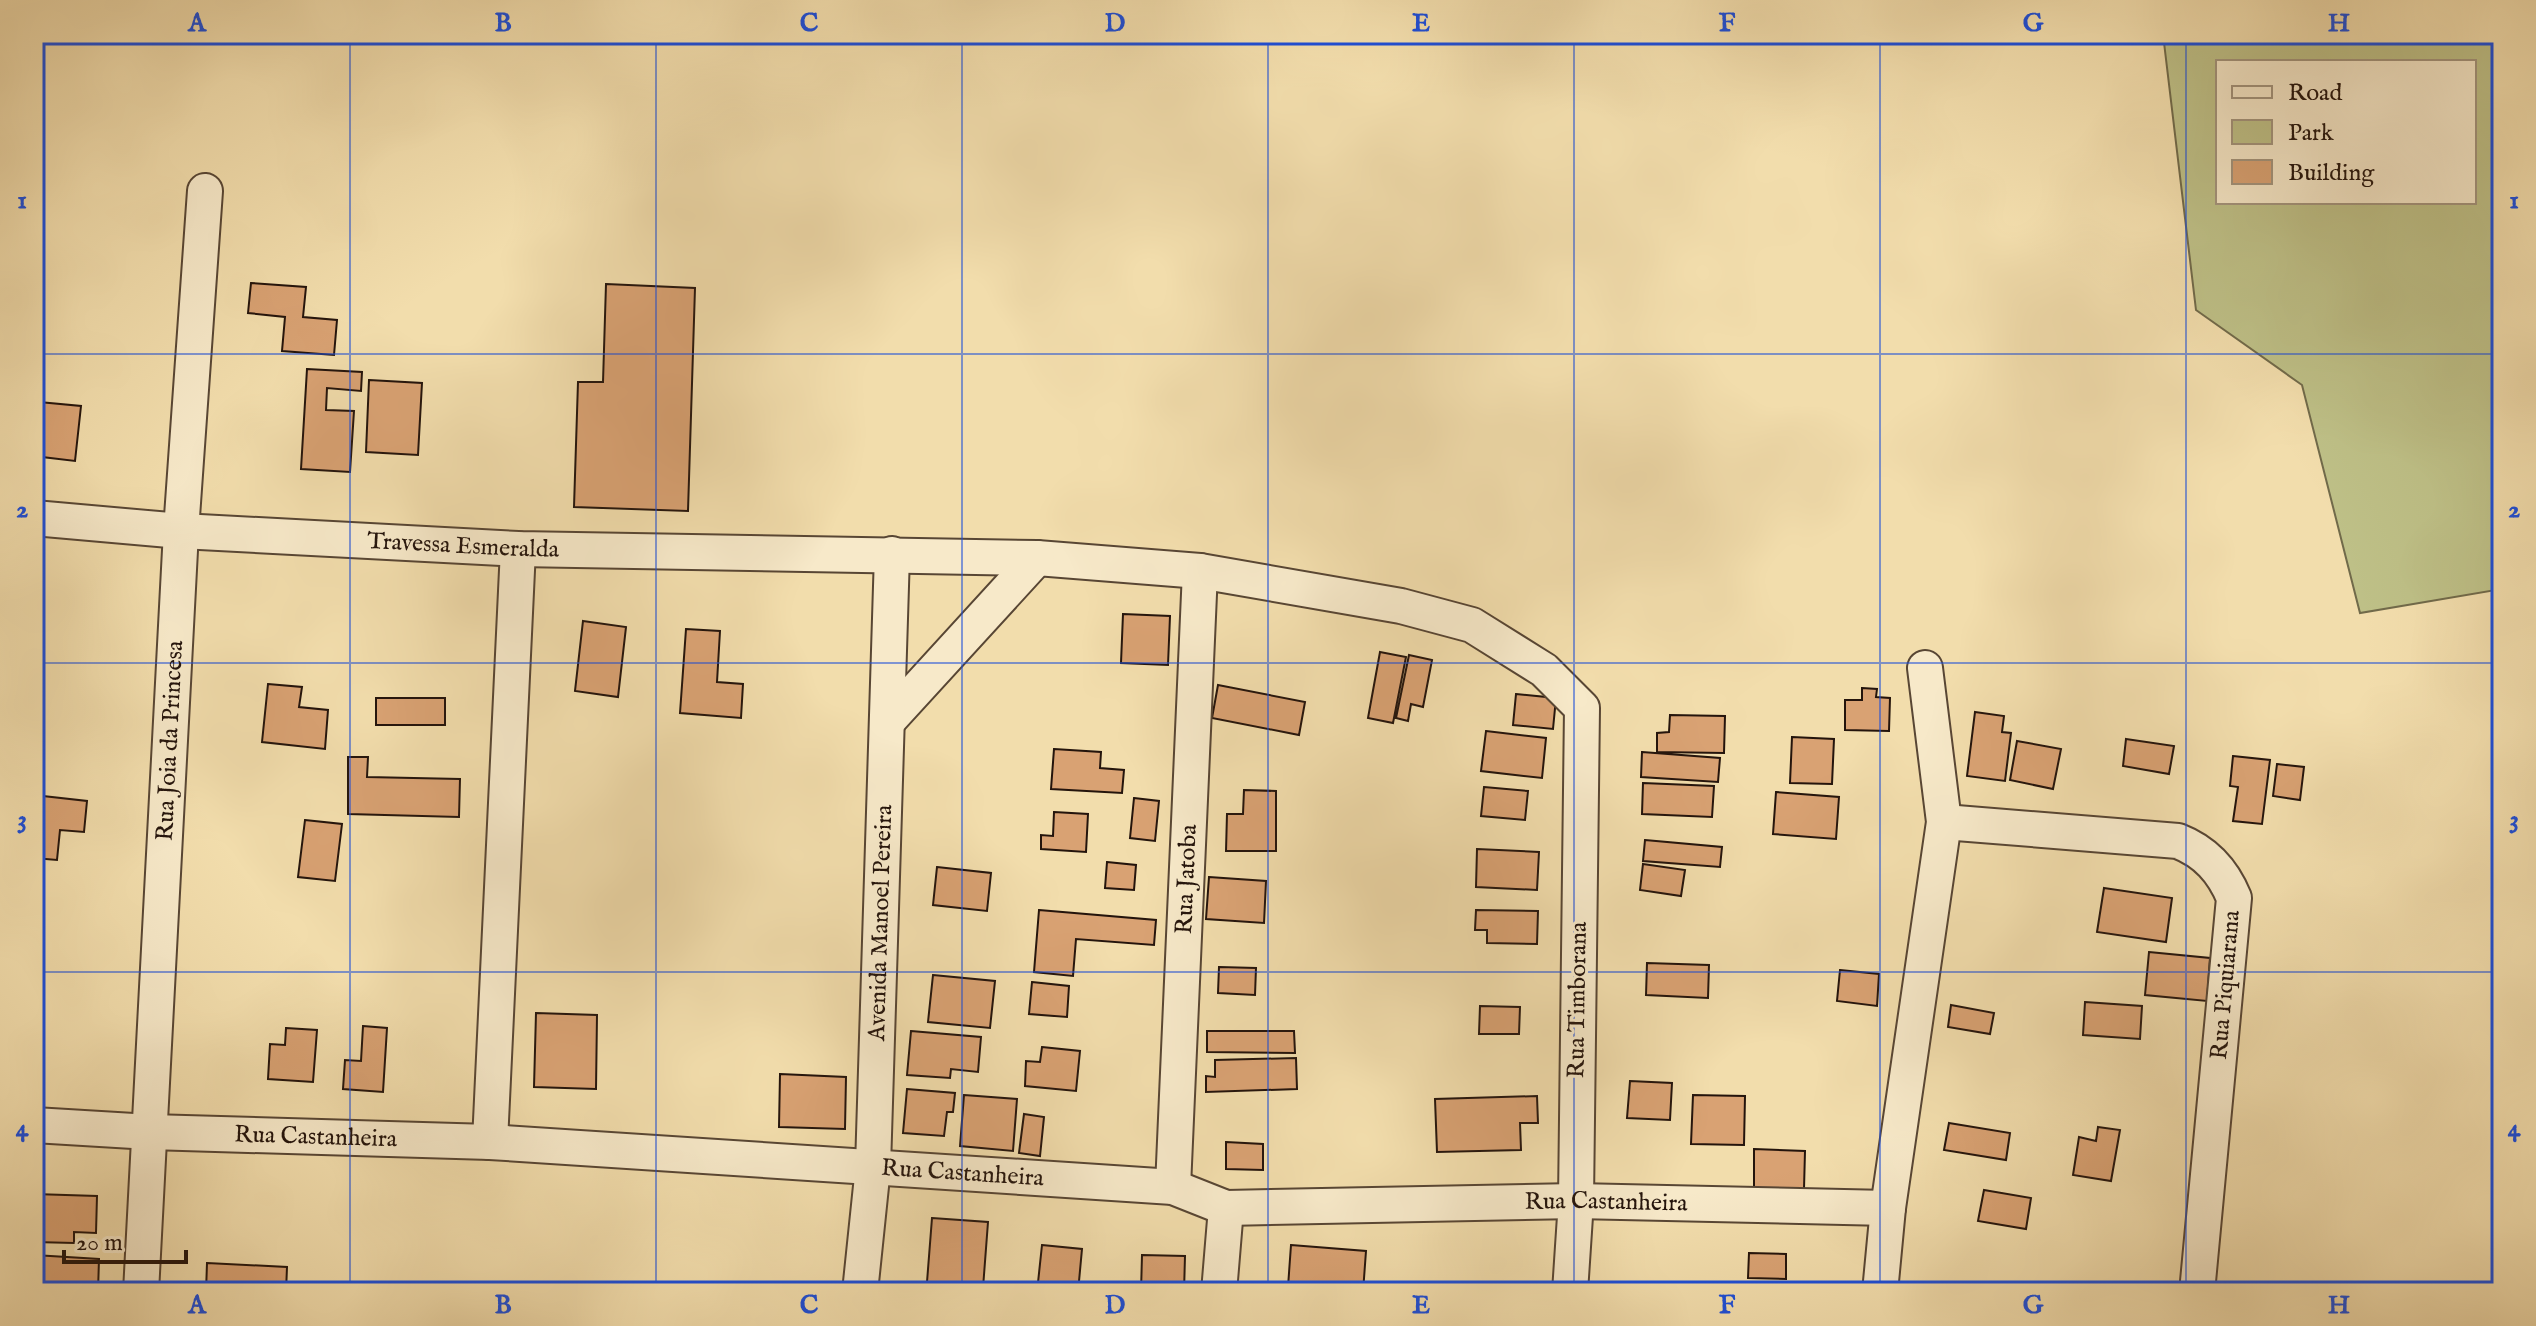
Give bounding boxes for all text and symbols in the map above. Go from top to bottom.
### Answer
text: A [187,7,207,40]
text: B [494,7,512,40]
text: C [800,7,819,40]
text: D [1105,7,1126,40]
text: E [1412,7,1430,40]
text: F [1719,7,1736,40]
text: G [2023,7,2044,40]
text: H [2328,7,2350,40]
legend [2216,60,2476,204]
text: Road [2288,78,2342,109]
text: Park [2288,118,2334,149]
text: Building [2288,158,2375,189]
text: 1 [17,184,27,217]
text: 1 [2509,184,2519,217]
text: 2 [16,493,28,526]
text: 2 [2508,493,2520,526]
street label: Travessa Esmeralda [366,525,560,565]
street label: Rua Joia da Princesa [149,639,191,842]
text: 3 [17,803,27,836]
text: 3 [2509,803,2519,836]
street label: Avenida Manoel Pereira [861,804,900,1042]
street label: Rua Jatoba [1169,823,1204,935]
street label: Rua Piquiarana [2204,908,2248,1061]
street label: Rua Timborana [1561,921,1595,1079]
text: 4 [16,1112,30,1145]
text: 4 [2508,1112,2522,1145]
street label: Rua Castanheira [234,1119,398,1155]
street label: Rua Castanheira [880,1152,1046,1194]
street label: Rua Castanheira [1524,1185,1689,1219]
scale bar [64,1214,186,1264]
text: 20 m [76,1228,123,1259]
text: A [187,1289,207,1322]
text: B [494,1289,512,1322]
text: C [800,1289,819,1322]
text: D [1105,1289,1126,1322]
text: E [1412,1289,1430,1322]
text: F [1719,1289,1736,1322]
text: G [2023,1289,2044,1322]
text: H [2328,1289,2350,1322]

